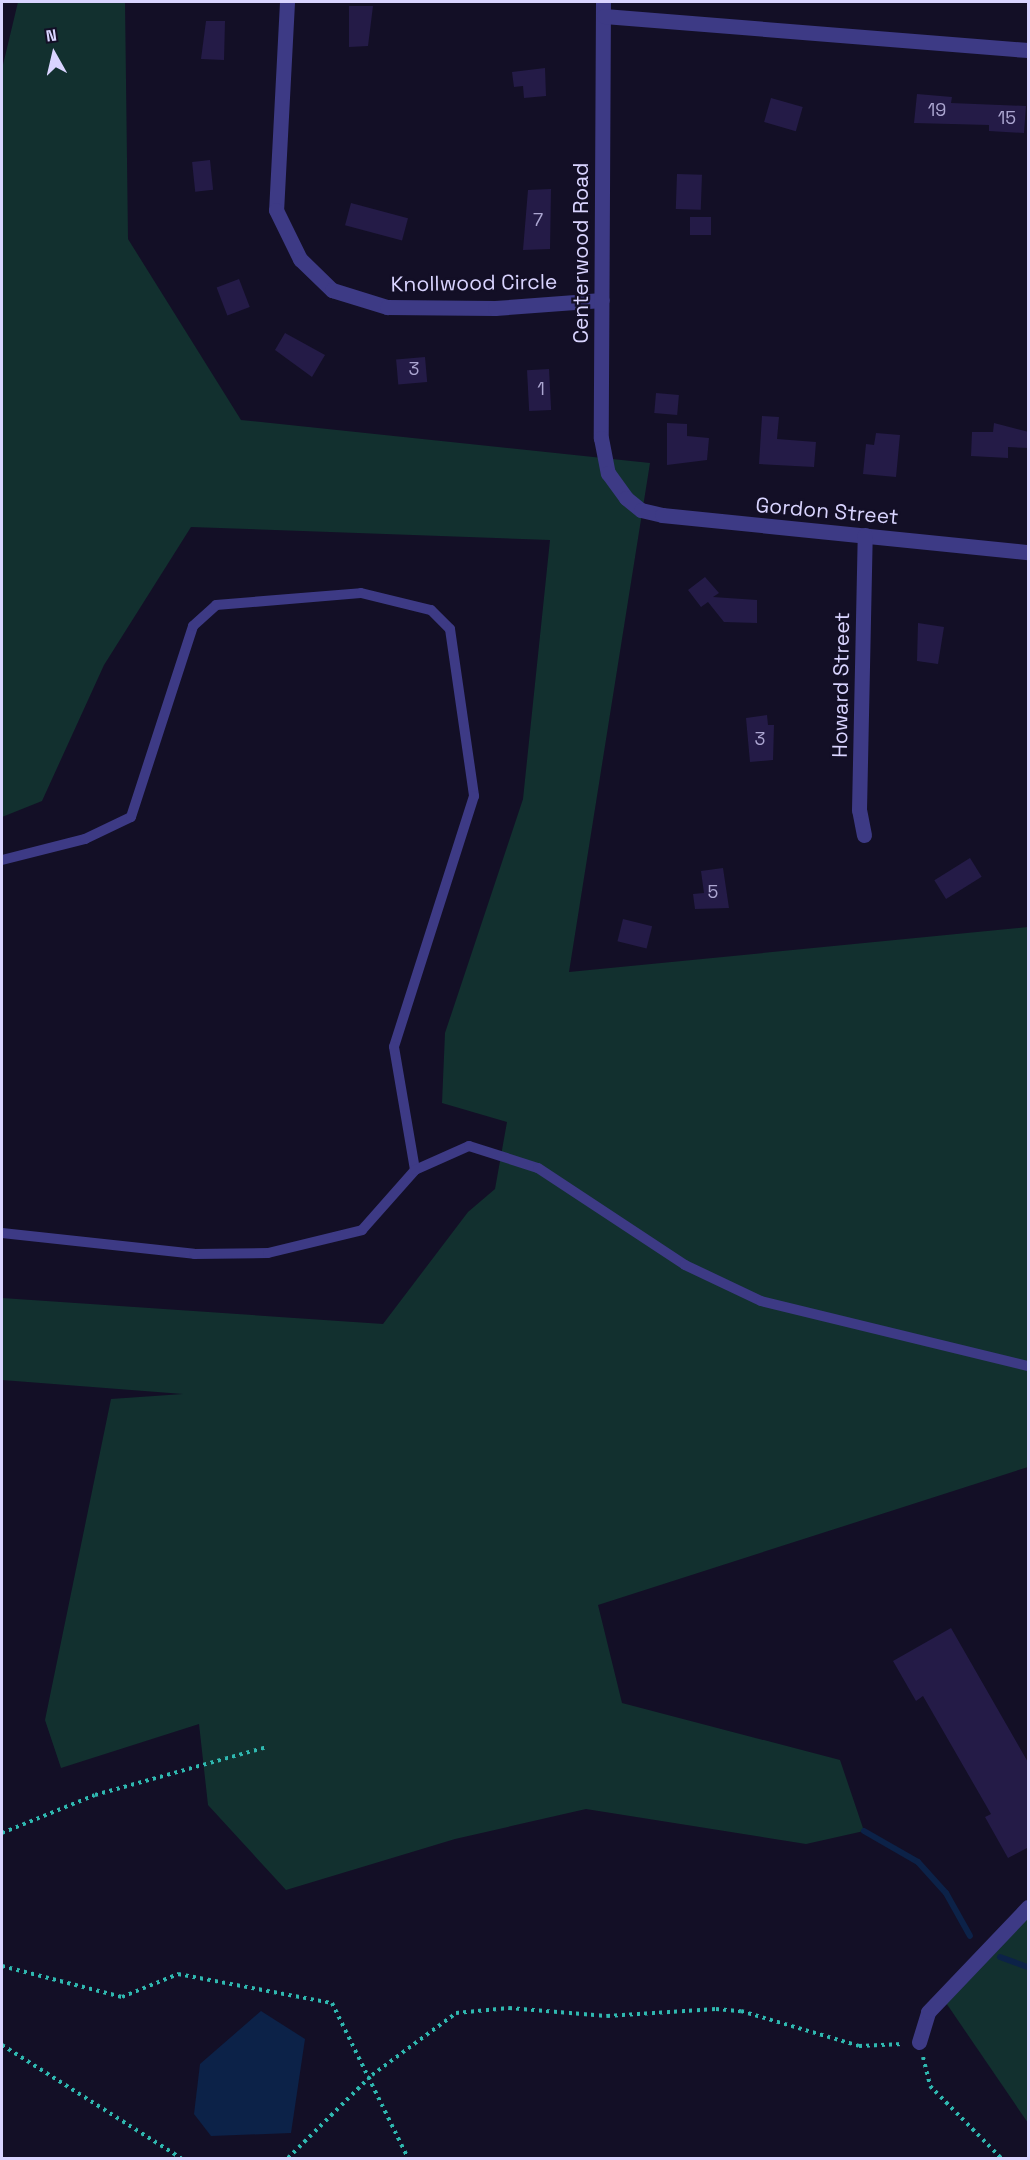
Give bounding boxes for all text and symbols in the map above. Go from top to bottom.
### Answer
north arrow [24,24,84,84]
text: N [45,25,58,47]
house number: 19 [928,99,946,121]
house number: 15 [998,107,1016,129]
street label: Centerwood Road [568,162,594,344]
house number: 7 [533,209,543,231]
street label: Knollwood Circle [390,269,558,297]
house number: 3 [409,358,419,380]
house number: 1 [537,378,545,400]
street label: Gordon Street [755,492,899,530]
street label: Howard Street [827,612,855,758]
house number: 3 [755,728,765,750]
house number: 5 [708,881,718,903]

